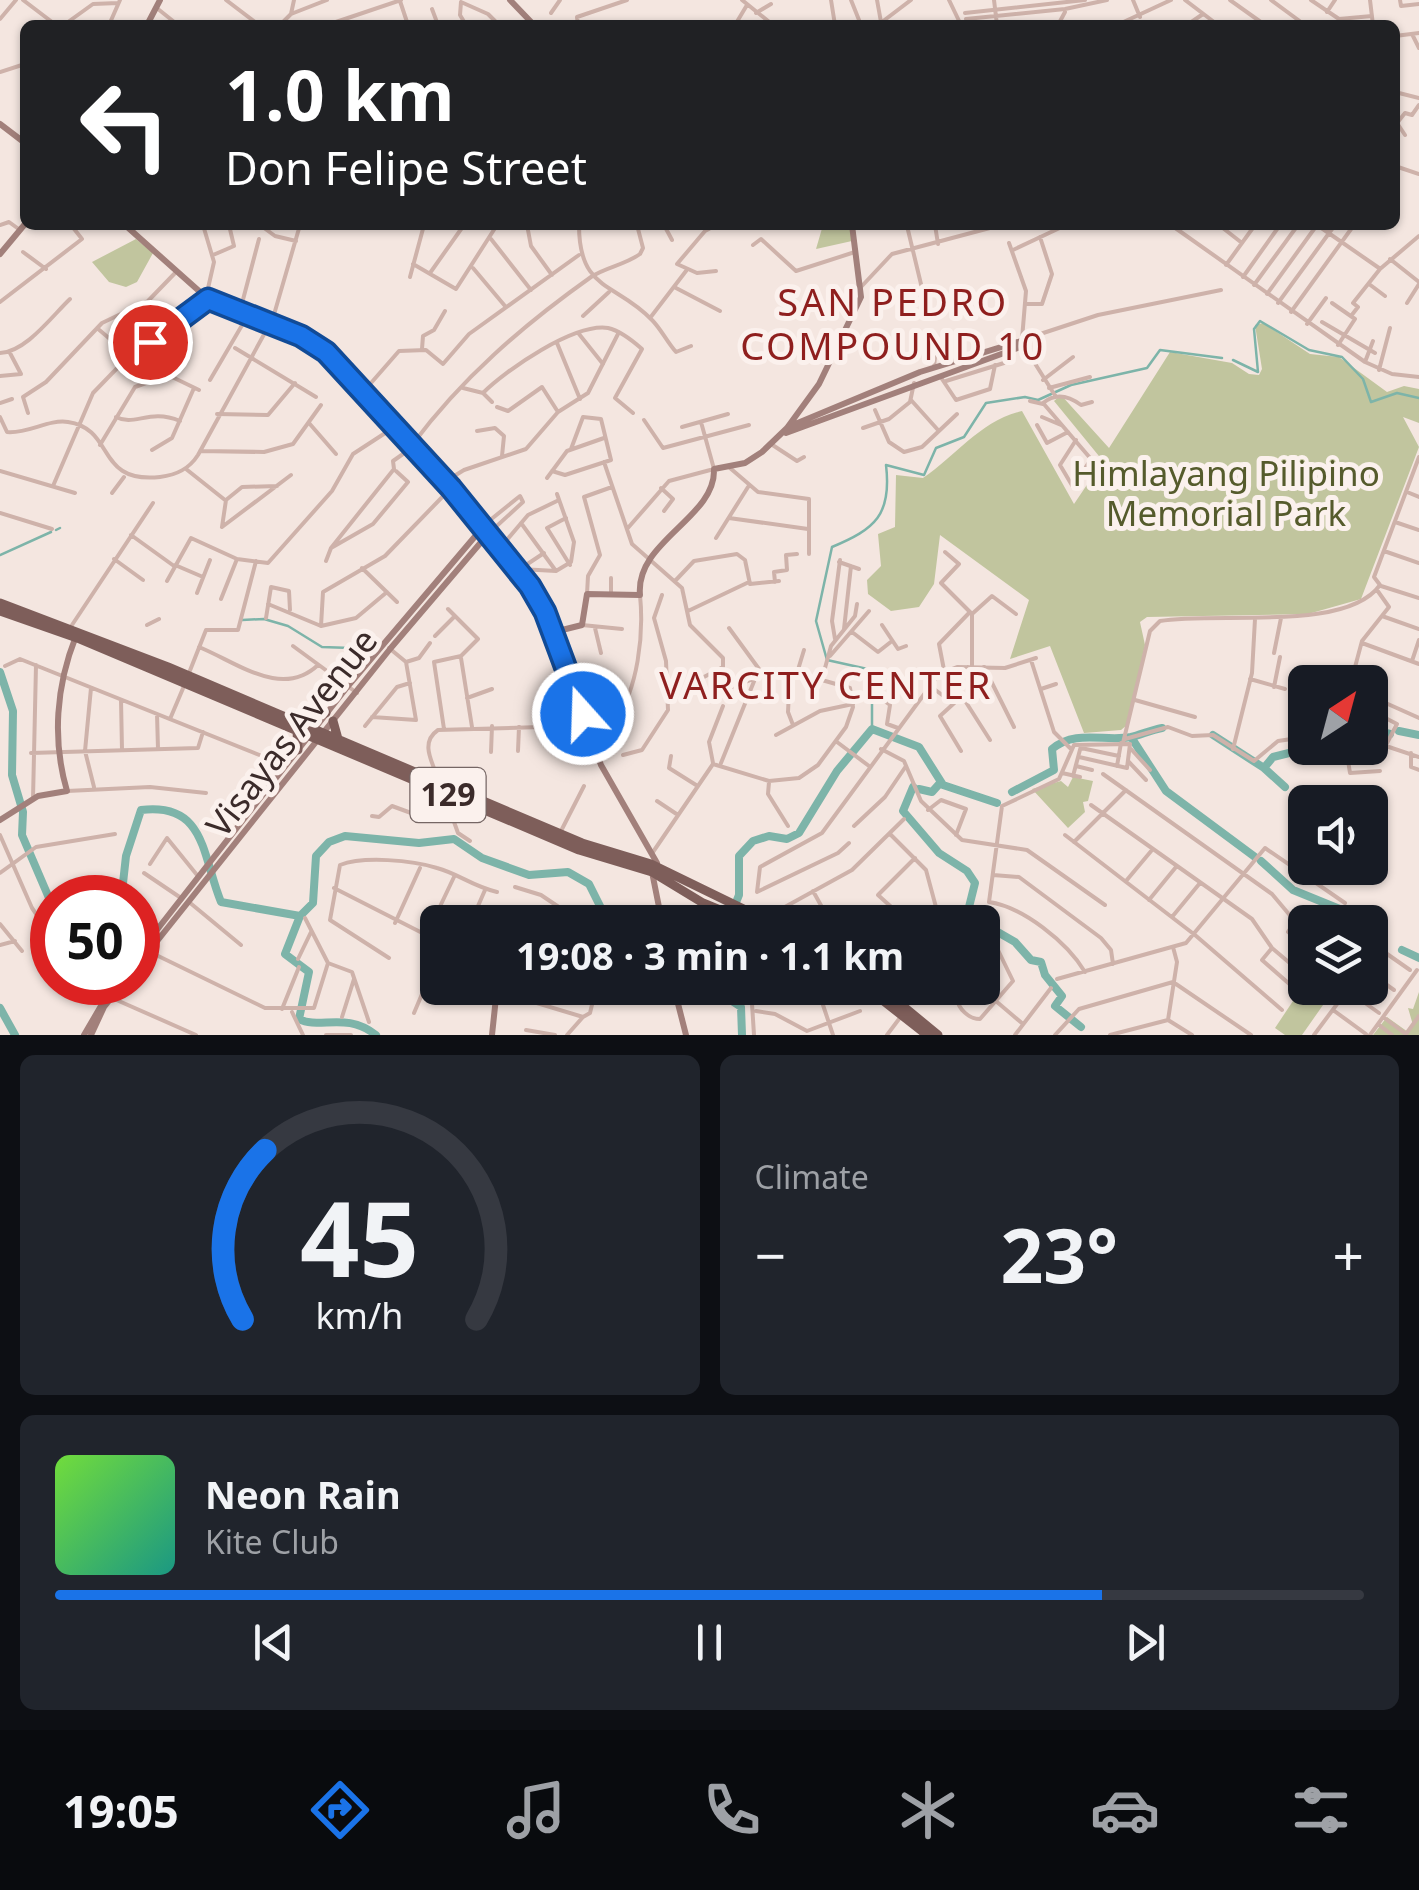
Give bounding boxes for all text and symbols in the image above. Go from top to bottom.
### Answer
text: 1.0 km [225,46,455,142]
icon: left [60,60,190,190]
text: Don Felipe Street [225,137,587,198]
district label: SAN PEDRO COMPOUND 10 [740,275,1046,371]
pin [108,300,193,385]
icon: arrive [123,315,178,370]
park label: Himlayang Pilipino Memorial Park [1072,449,1380,536]
street label: Visayas Avenue [195,618,387,846]
district label: VARCITY CENTER [659,658,993,710]
position arrow [531,662,635,766]
north arrow [1288,665,1388,765]
map controls [1288,665,1388,1005]
road number: 129 [410,768,486,822]
button: sound [1288,785,1388,885]
speed limit sign: 50 [30,875,160,1005]
button: layers [1288,905,1388,1005]
text: 19:08 · 3 min · 1.1 km [516,929,904,981]
text: Climate [755,1155,869,1198]
text: 45 [300,1166,419,1307]
text: 23° [1000,1203,1118,1305]
text: − [755,1217,786,1292]
text: + [1333,1217,1364,1292]
text: km/h [316,1291,404,1339]
text: Neon Rain [205,1468,401,1520]
text: Kite Club [205,1520,339,1563]
icon: previous [246,1615,301,1670]
icon: pause [682,1615,737,1670]
icon: next [1118,1615,1173,1670]
icon: directions [305,1775,375,1845]
icon: music [501,1775,571,1845]
icon: phone [697,1775,767,1845]
icon: climate [893,1775,963,1845]
icon: car [1090,1775,1160,1845]
icon: filters [1286,1775,1356,1845]
text: 19:05 [63,1780,179,1841]

